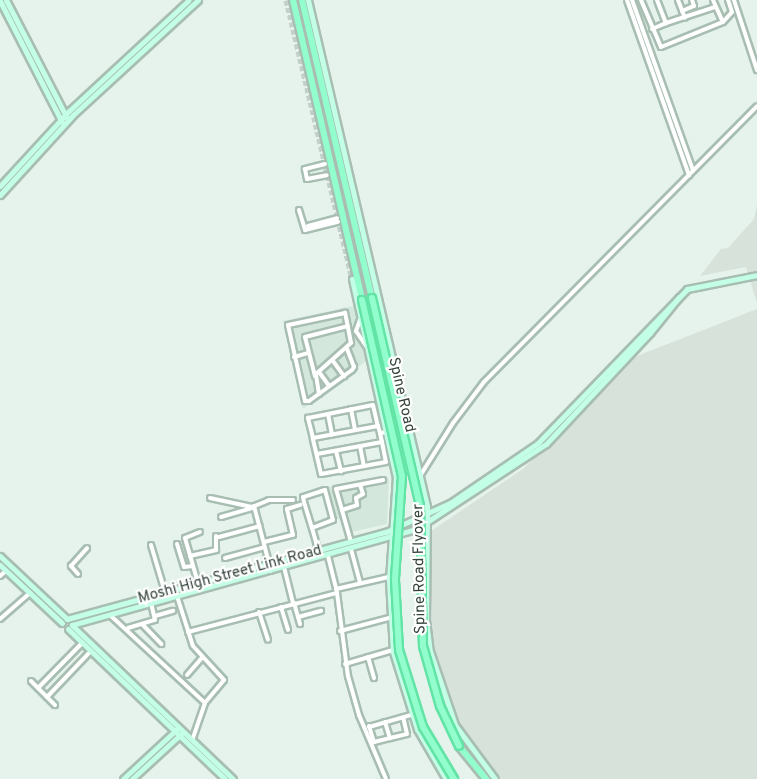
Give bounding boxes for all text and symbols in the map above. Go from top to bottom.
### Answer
street label: Spine Road [384,356,418,434]
street label: Spine Road Flyover [410,504,430,634]
street label: Moshi High Street Link Road [136,542,324,608]

